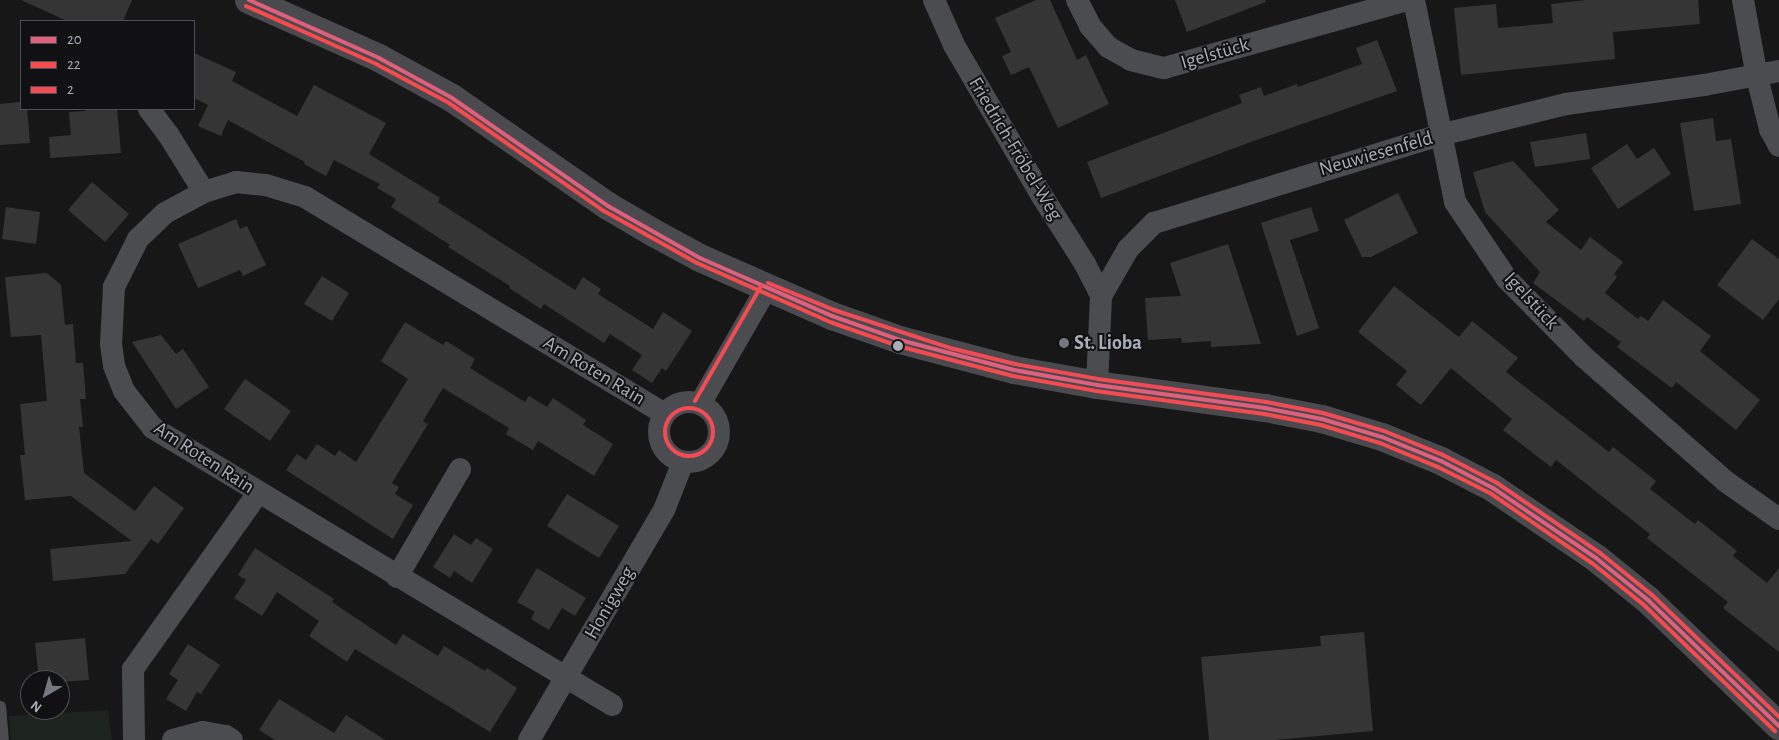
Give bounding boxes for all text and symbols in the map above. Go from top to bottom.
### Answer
legend [20,20,195,110]
text: 20 [67,32,82,47]
street label: Igelstück [1178,33,1252,75]
text: 22 [67,57,81,72]
street label: Friedrich-Fröbel-Weg [963,73,1067,225]
text: 2 [67,82,74,97]
street label: Neuwiesenfeld [1316,126,1436,182]
street label: Igelstück [1499,267,1563,335]
street label: Am Roten Rain [539,331,649,411]
place label: St. Lioba [1074,331,1142,355]
marker: St. Lioba [1058,337,1070,349]
unlabelled marker [893,341,903,351]
street label: Am Roten Rain [149,417,259,499]
street label: Honigweg [580,562,640,644]
north arrow [20,670,70,720]
text: N [28,698,45,715]

